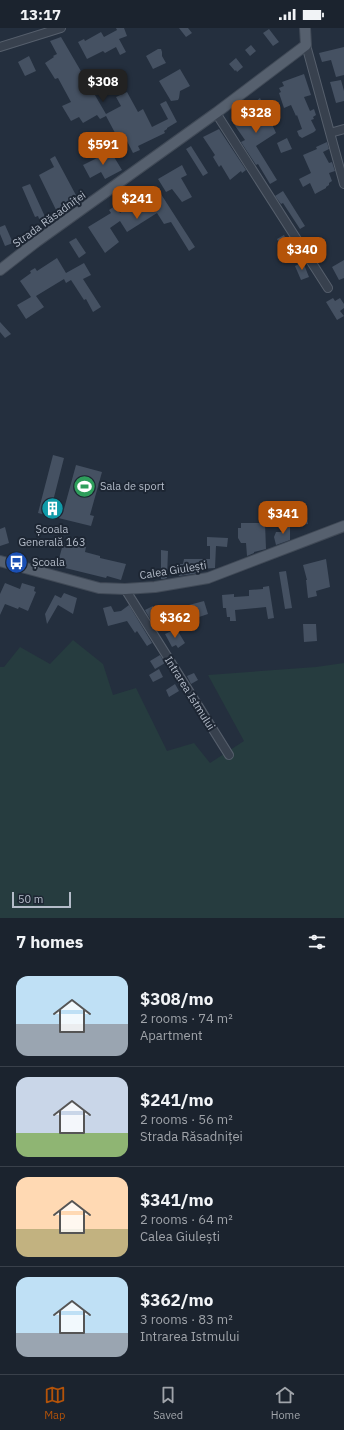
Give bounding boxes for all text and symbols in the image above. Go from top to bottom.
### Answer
text: 13:17 [20,5,61,24]
pin: $308 [79,69,127,103]
text: $308 [87,73,119,90]
pin: $328 [232,100,280,134]
text: $328 [240,104,272,121]
pin: $591 [79,132,127,166]
text: $591 [87,136,119,153]
pin: $241 [113,186,161,220]
street label: Strada Răsadniței [10,188,88,250]
text: $241 [121,190,153,207]
pin: $340 [278,237,326,271]
text: $340 [286,241,318,258]
sports icon: Sala de sport [71,473,97,499]
place label: Sala de sport [100,479,165,493]
building icon: Școala Generală 163 [39,496,65,522]
pin: $341 [259,501,307,535]
text: $341 [267,505,299,522]
place label: Școala Generală 163 [18,522,86,549]
bus stop icon: Școala [3,549,29,575]
place label: Școala [32,555,65,569]
street label: Calea Giulești [138,558,208,582]
pin: $362 [151,605,199,639]
text: $362 [159,609,191,626]
street label: Intrarea Istmului [162,654,218,732]
scale bar [12,890,71,909]
text: 50 m [18,892,43,906]
text: 7 homes [16,931,83,953]
icon: filters [306,931,328,953]
text: $308/mo [140,988,213,1010]
icon: home [48,992,96,1040]
text: 2 rooms · 74 m² [140,1010,233,1027]
text: Apartment [140,1027,203,1044]
text: $241/mo [140,1089,213,1111]
icon: home [48,1093,96,1141]
text: 2 rooms · 56 m² [140,1111,233,1128]
text: Strada Răsadniței [140,1128,243,1145]
text: $341/mo [140,1189,213,1211]
icon: home [48,1193,96,1241]
text: 2 rooms · 64 m² [140,1211,233,1228]
text: Calea Giulești [140,1228,220,1245]
text: $362/mo [140,1289,213,1311]
icon: home [48,1293,96,1341]
text: 3 rooms · 83 m² [140,1311,233,1328]
text: Intrarea Istmului [140,1328,240,1345]
tab: Map [44,1384,66,1422]
tab: Saved [153,1384,183,1422]
tab: Home [271,1384,300,1422]

